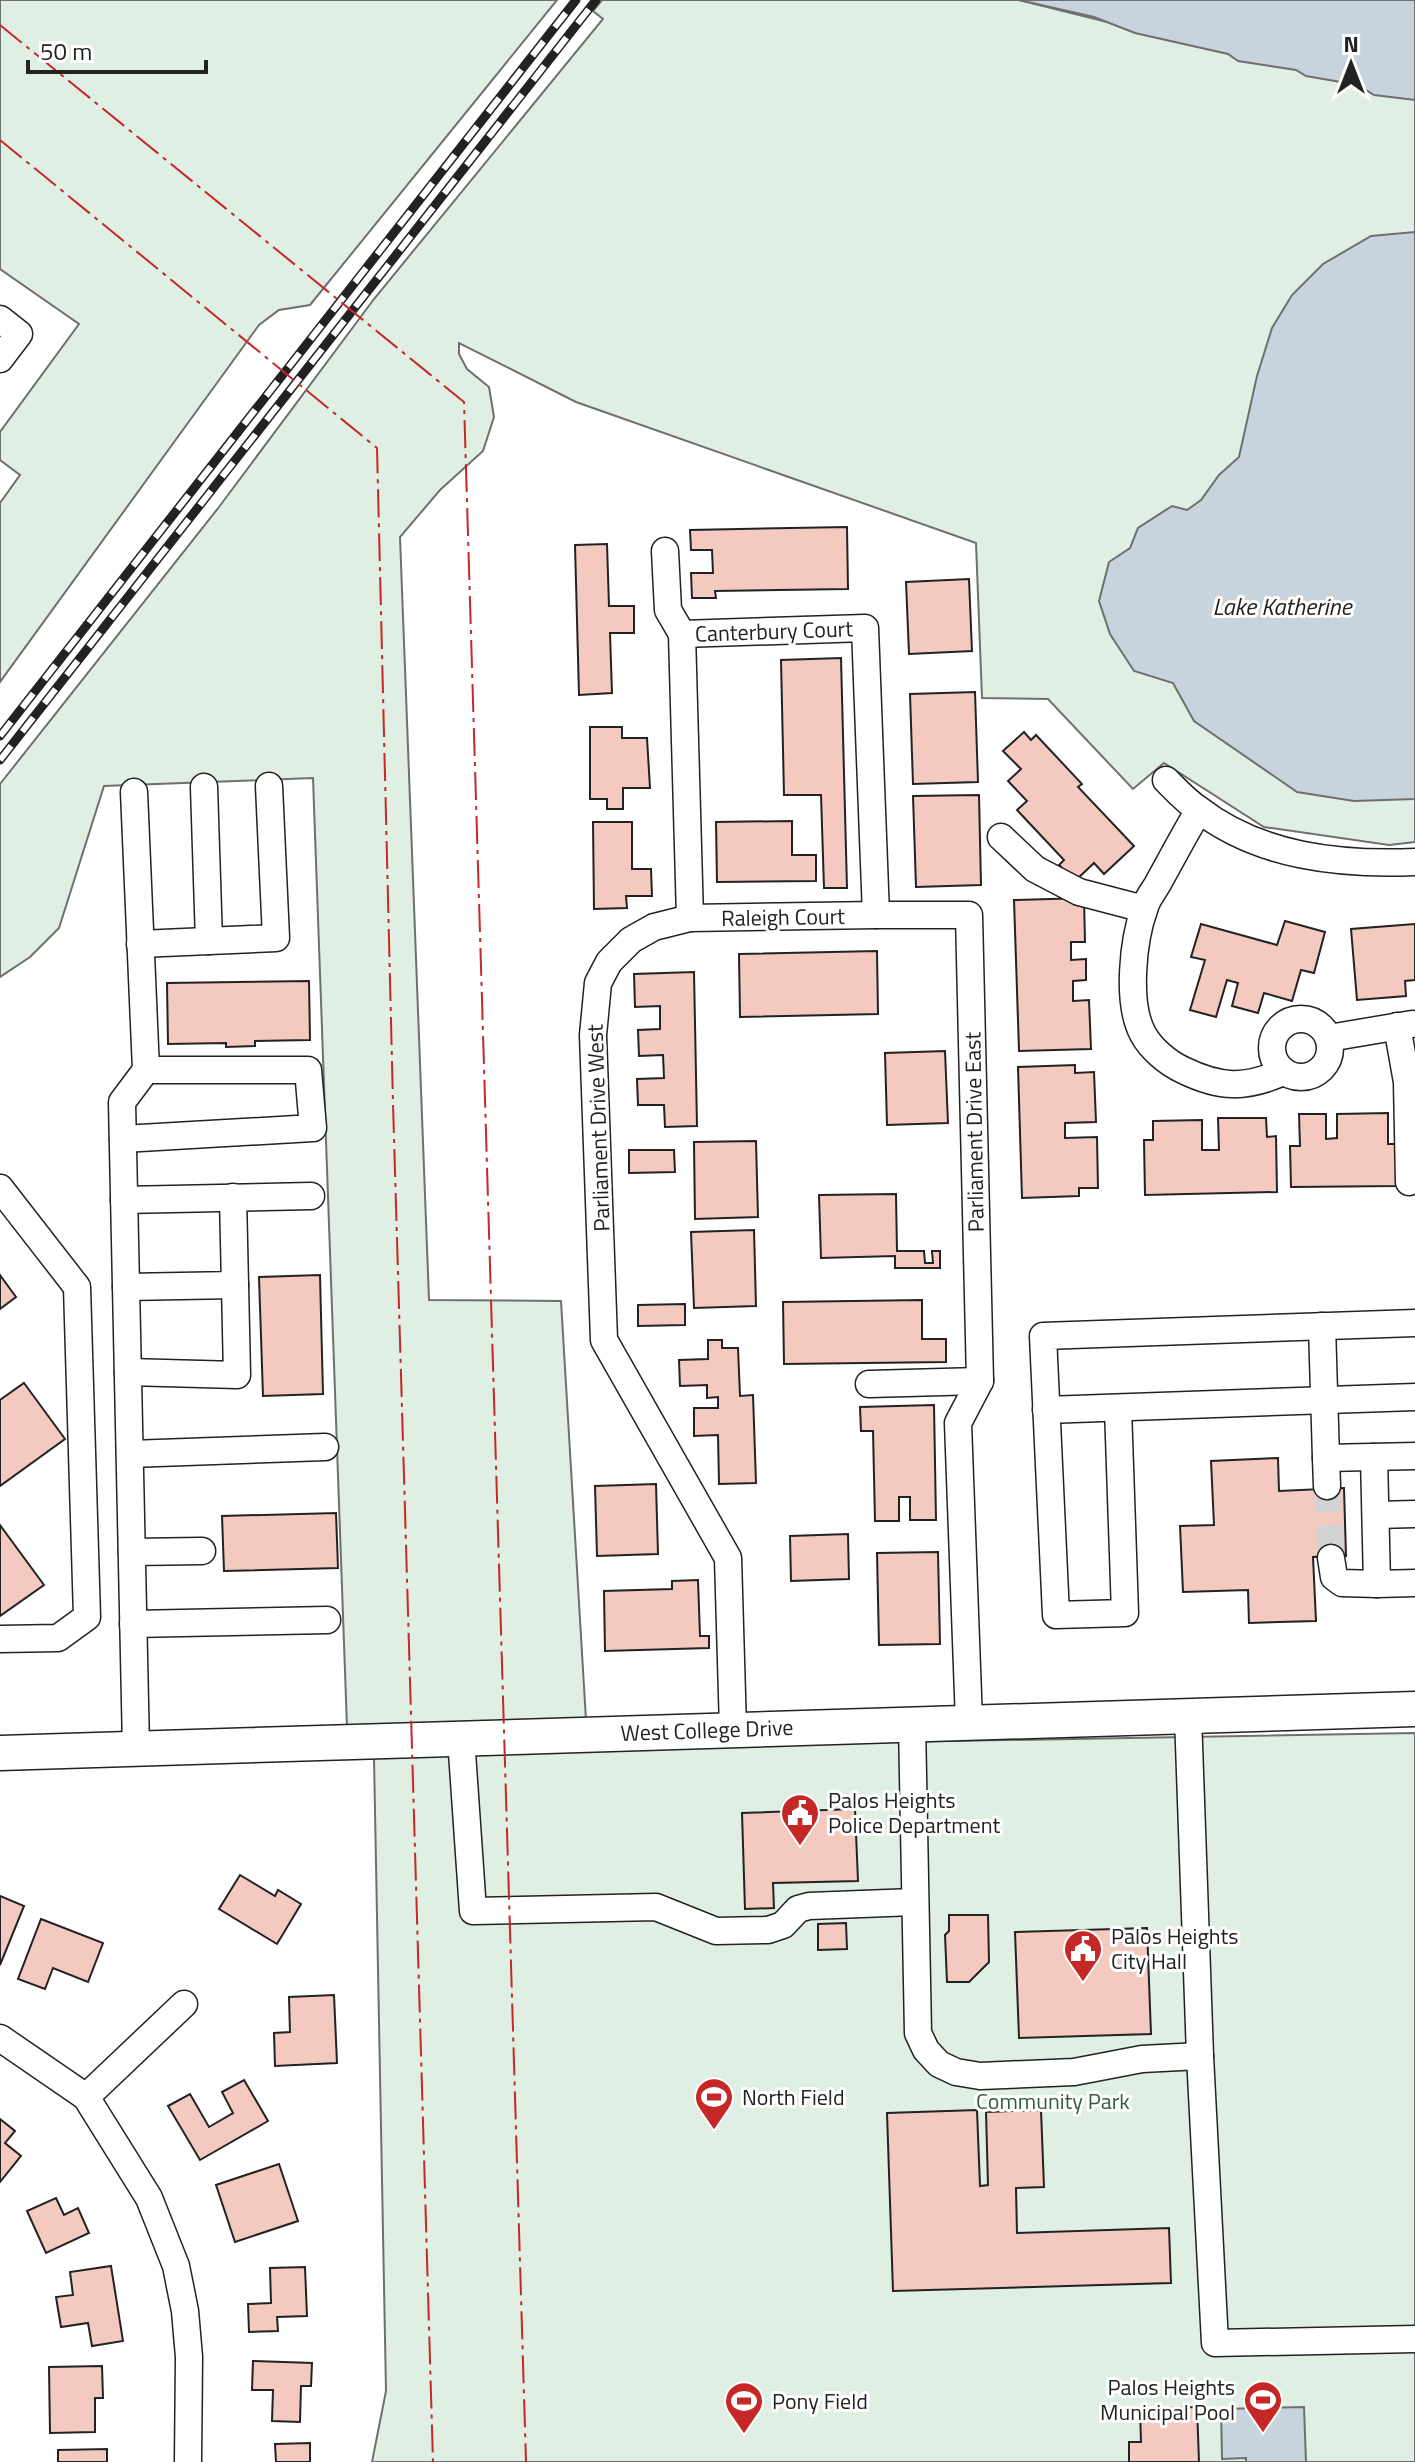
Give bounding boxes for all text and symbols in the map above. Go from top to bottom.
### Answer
scale bar [28,24,206,74]
north arrow [1311,24,1391,104]
text: N [1343,27,1359,61]
text: 50 m [40,33,92,69]
water label: Lake Katherine [1212,588,1353,624]
street label: Canterbury Court [695,611,854,651]
street label: Raleigh Court [721,899,846,935]
street label: Parliament Drive West [577,1024,619,1232]
street label: Parliament Drive East [955,1031,993,1232]
street label: West College Drive [620,1710,794,1750]
place label: Palos Heights Police Department [828,1783,1000,1842]
public building icon: Palos Heights Police Department [779,1792,821,1847]
place label: Palos Heights City Hall [1111,1919,1238,1978]
public building icon: Palos Heights City Hall [1062,1928,1104,1983]
sports icon: North Field [693,2076,735,2131]
place label: North Field [742,2080,845,2114]
park label: Community Park [976,2084,1130,2118]
place label: Palos Heights Municipal Pool [1100,2370,1235,2429]
sports icon: Palos Heights Municipal Pool [1242,2379,1284,2434]
sports icon: Pony Field [723,2380,765,2435]
place label: Pony Field [772,2384,868,2418]

